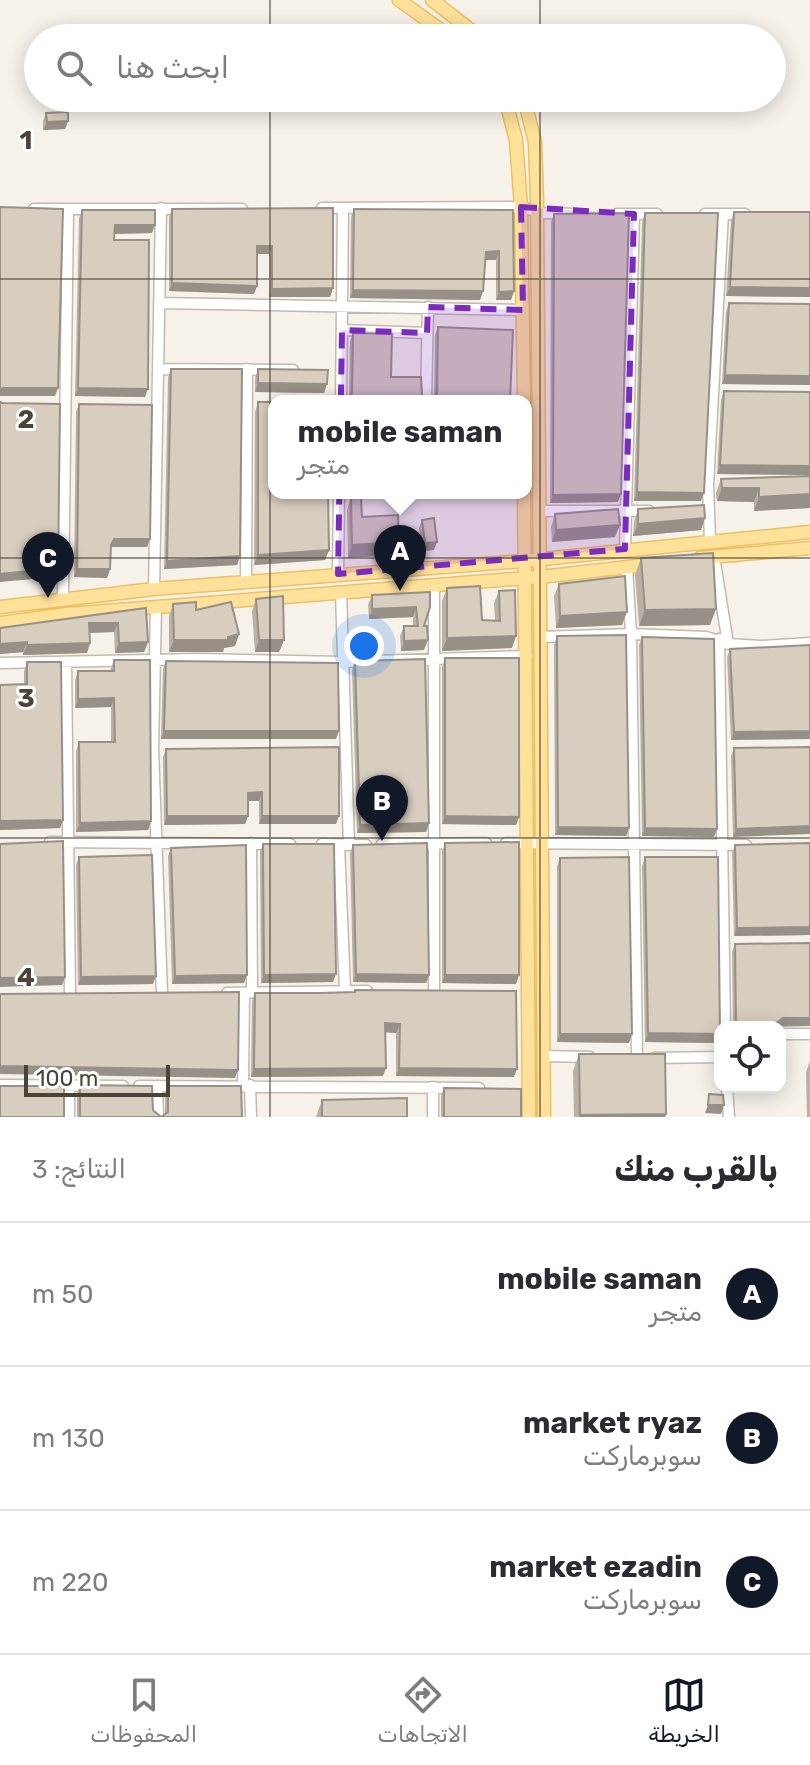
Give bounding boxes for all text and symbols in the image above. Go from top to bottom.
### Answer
search box [24,24,786,112]
icon: search [52,46,96,90]
text: ابحث هنا [116,50,229,86]
text: 1 [20,125,32,156]
popup [268,395,532,499]
text: 2 [18,404,34,435]
text: mobile saman [298,414,502,450]
text: متجر [298,450,350,481]
pin: A [374,525,426,591]
pin: C [22,532,74,598]
your location [344,626,384,666]
text: 3 [17,683,35,714]
pin: B [356,775,408,841]
text: 4 [17,962,35,993]
map controls [714,1021,786,1093]
button: locate [714,1021,786,1093]
scale bar [24,1061,170,1097]
text: 100 m [36,1065,98,1092]
text: بالقرب منك [614,1149,778,1190]
text: النتائج: 3 [32,1154,126,1185]
text: mobile saman [497,1261,702,1297]
text: 50 m [32,1279,93,1310]
text: A [743,1279,761,1310]
text: متجر [650,1297,702,1328]
text: market ryaz [523,1405,702,1441]
text: 130 m [32,1423,105,1454]
text: B [743,1423,761,1454]
text: سوبرماركت [583,1441,702,1472]
text: market ezadin [489,1549,702,1585]
text: 220 m [32,1567,109,1598]
text: C [743,1567,761,1598]
text: سوبرماركت [583,1585,702,1616]
tab: المحفوظات [90,1673,197,1748]
tab: الاتجاهات [378,1673,468,1748]
tab: الخريطة [648,1673,720,1748]

